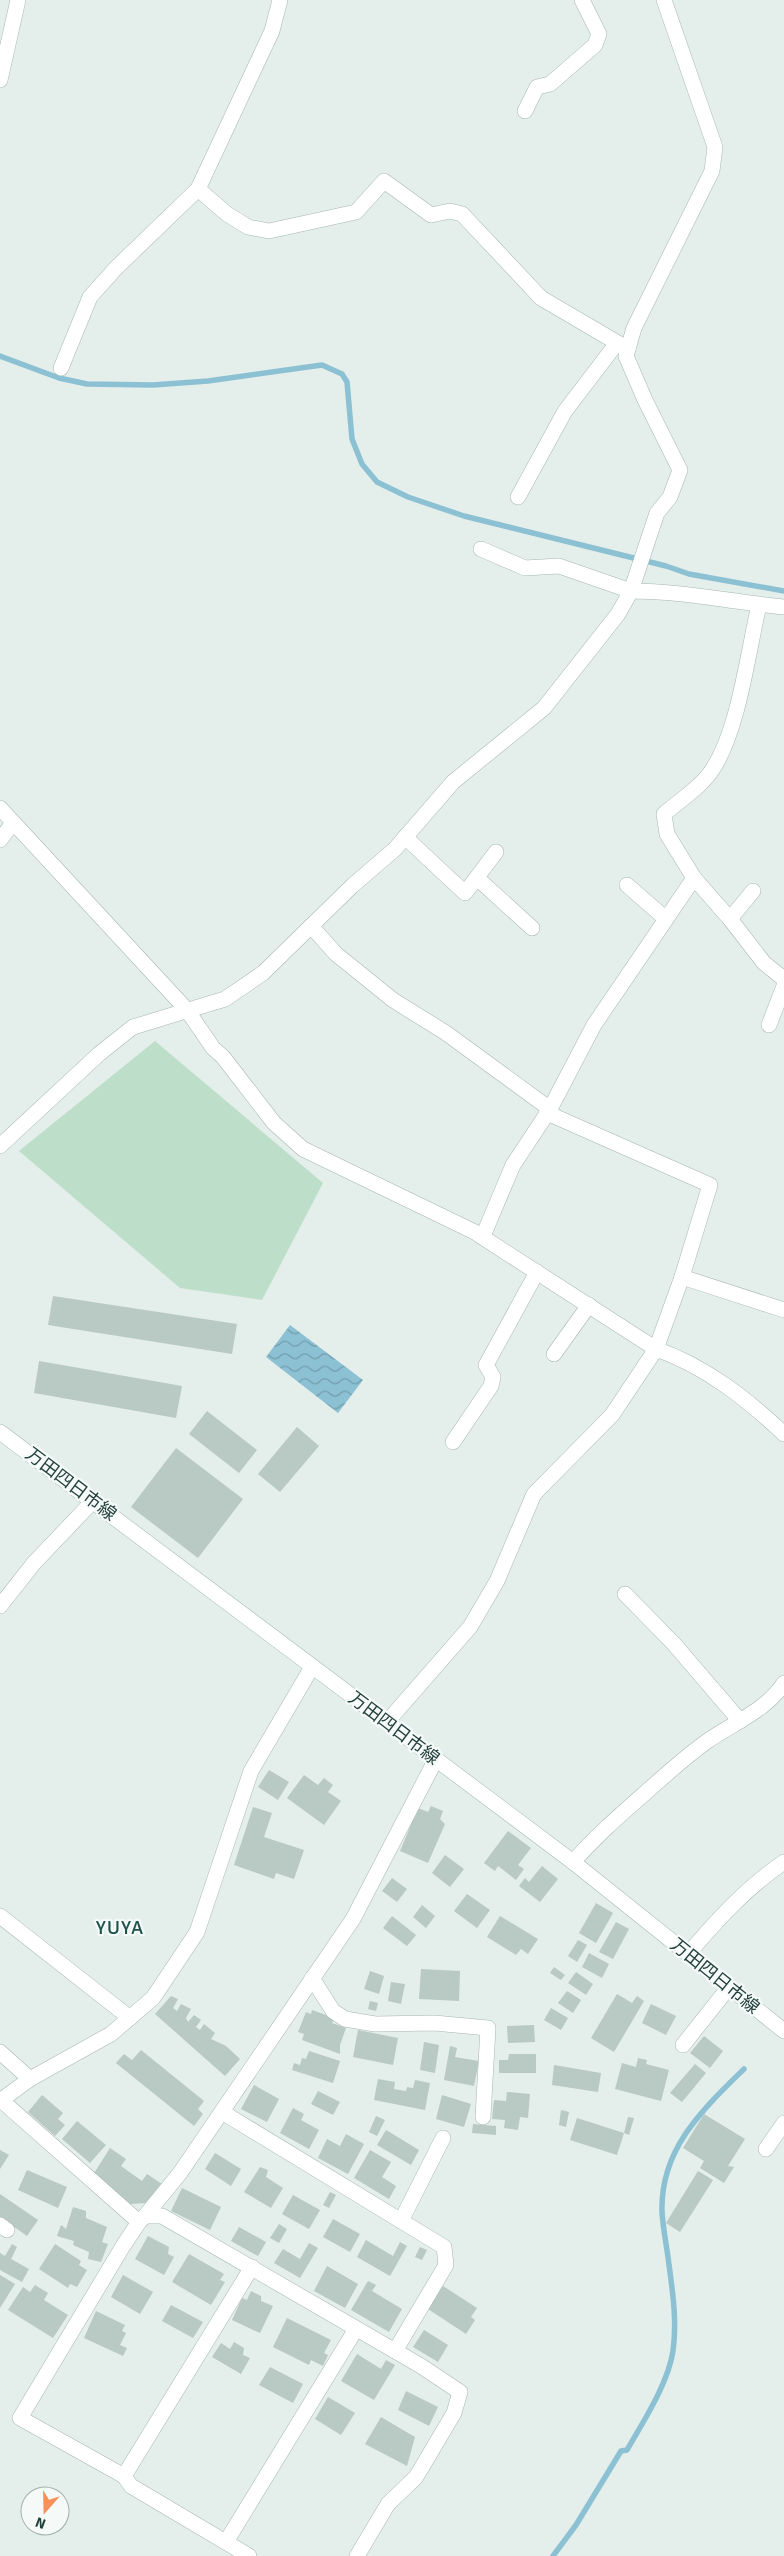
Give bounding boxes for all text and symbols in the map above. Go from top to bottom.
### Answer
street label: 万田四日市線 [21,1443,121,1525]
street label: 万田四日市線 [344,1687,444,1769]
district label: YUYA [96,1915,144,1940]
street label: 万田四日市線 [666,1933,764,2019]
north arrow [20,2486,70,2536]
text: N [33,2513,48,2532]

